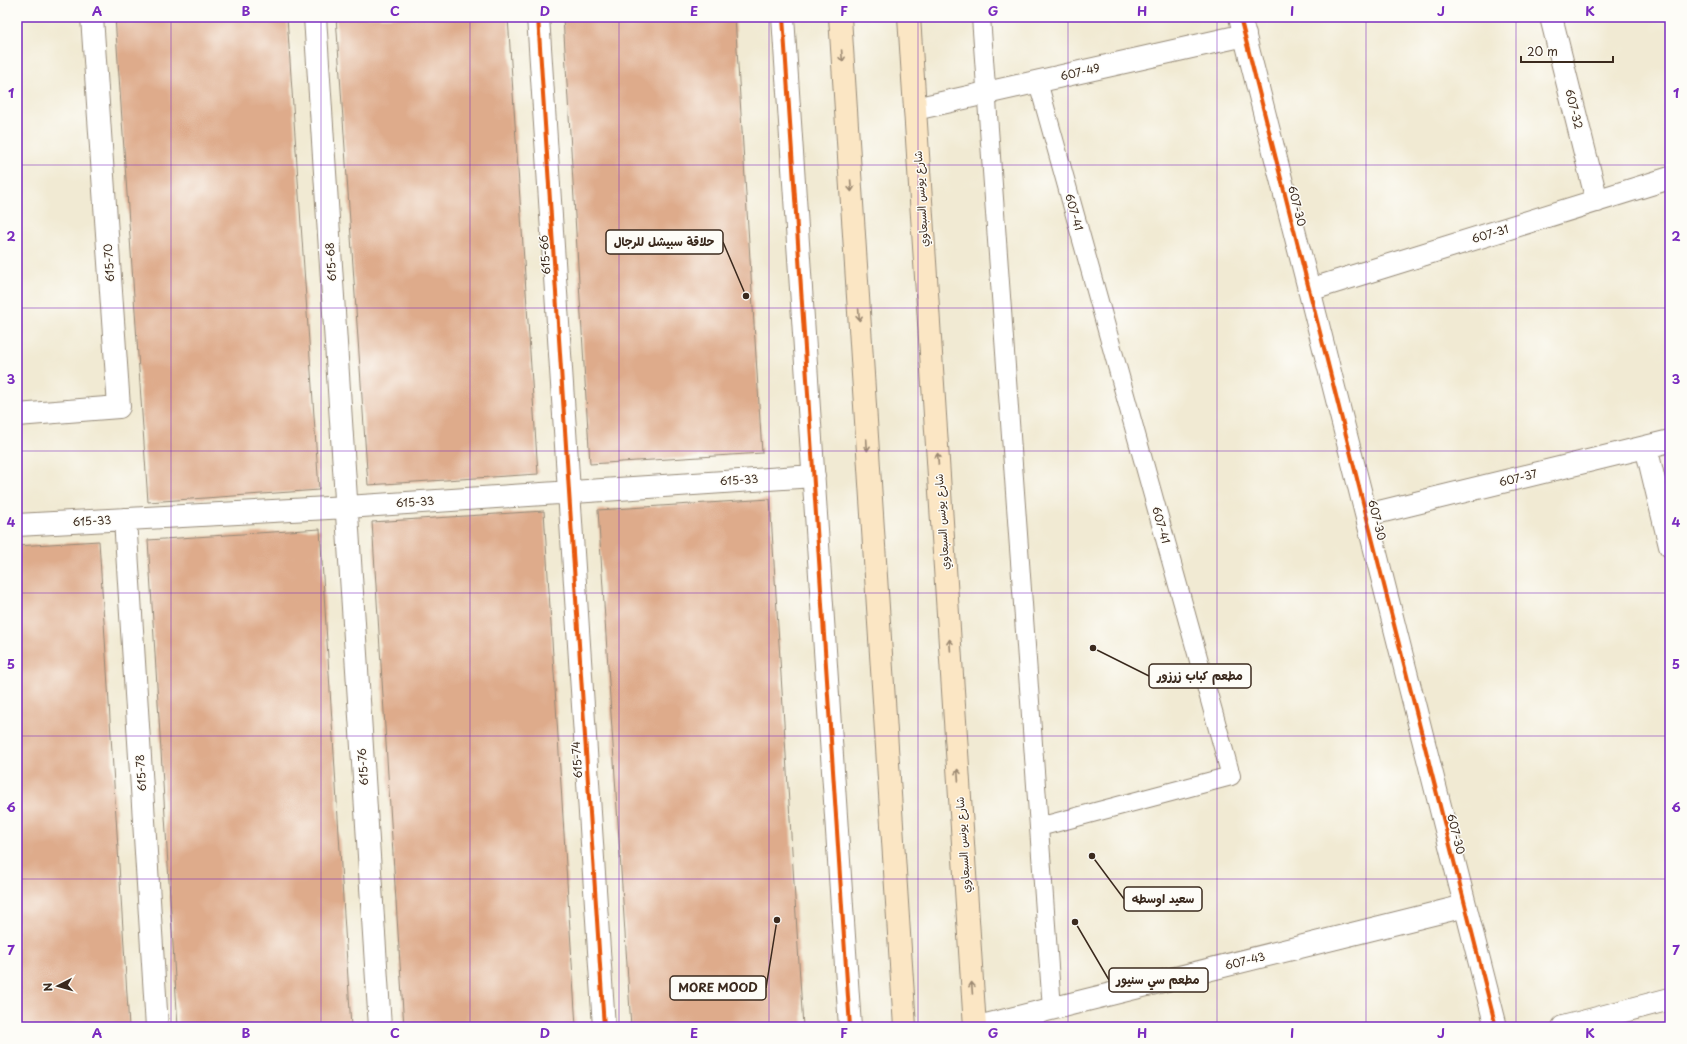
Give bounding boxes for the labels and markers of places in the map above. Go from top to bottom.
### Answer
callout: حلاقة سبيشل للرجال [606,230,723,254]
callout: مطعم كباب زرزور [1149,664,1251,688]
callout: سعيد اوسطه [1124,887,1202,911]
callout: مطعم سي سنيور [1109,968,1208,992]
callout: MORE MOOD [670,976,766,1000]

